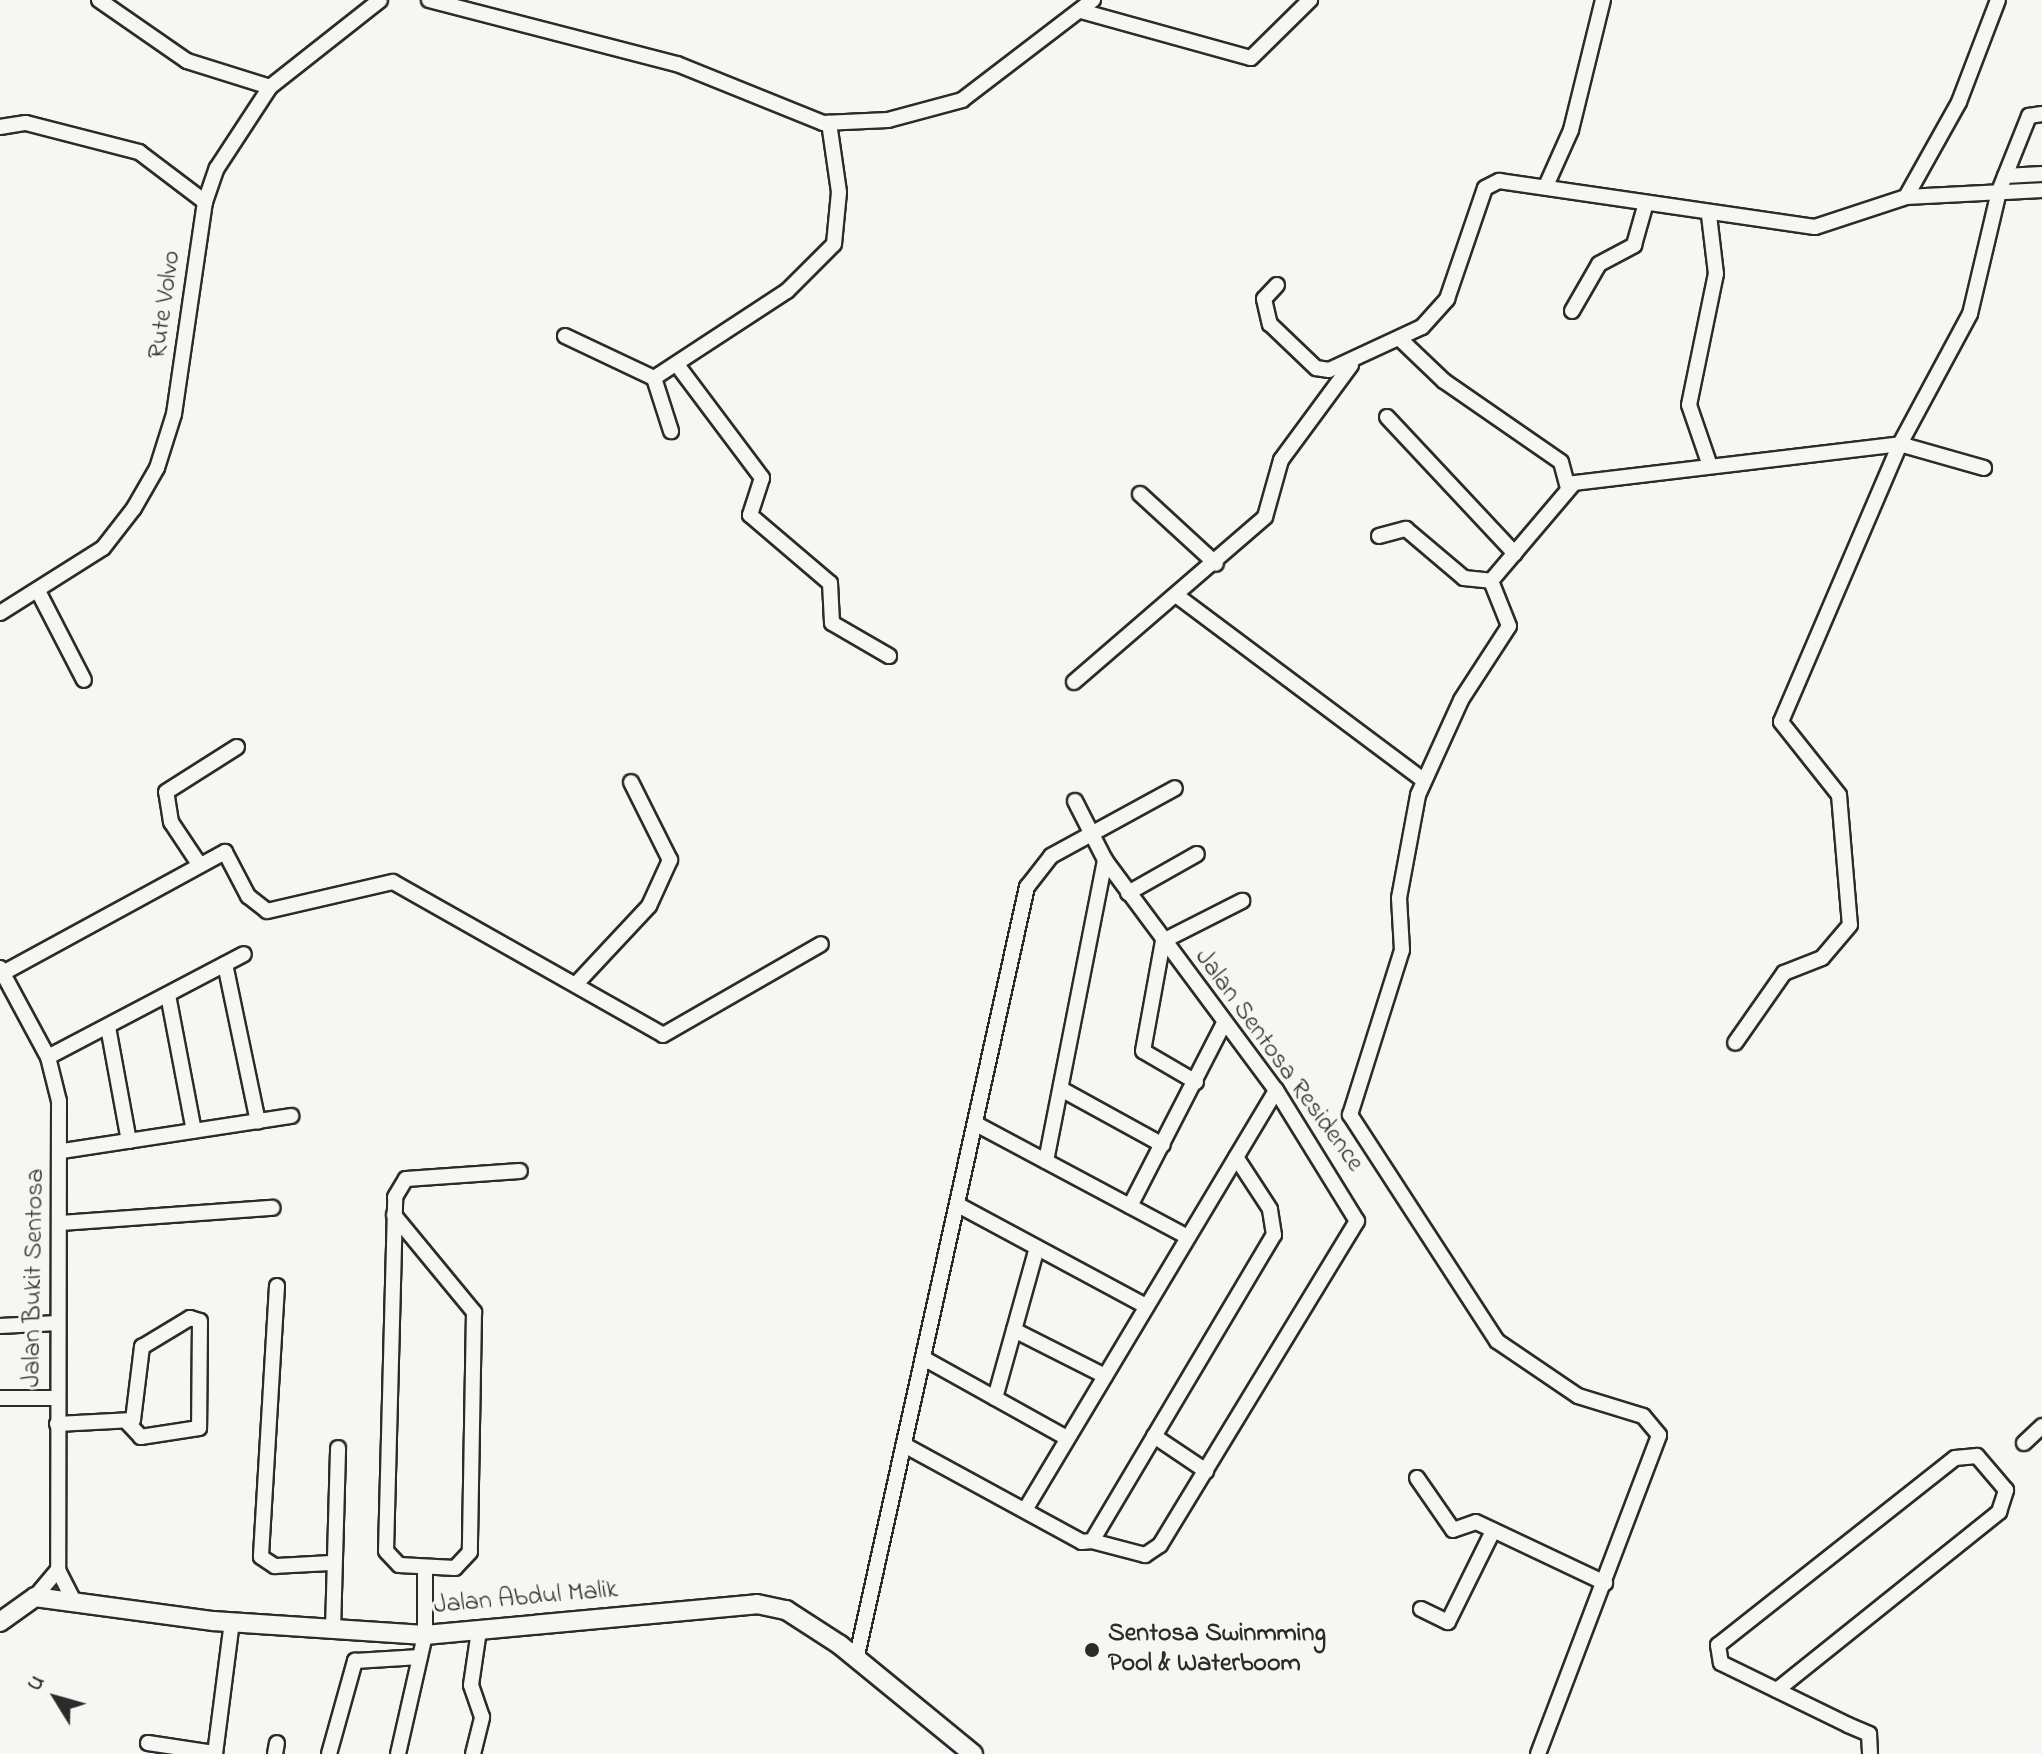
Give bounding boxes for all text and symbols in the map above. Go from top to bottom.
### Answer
street label: Rute Volvo [143,249,189,361]
street label: Jalan Sentosa Residence [1187,943,1369,1179]
street label: Jalan Bukit Sentosa [17,1168,53,1388]
street label: Jalan Abdul Malik [433,1575,619,1623]
place label: Sentosa Swinmming Pool & Waterboom [1108,1619,1326,1680]
marker: Sentosa Swinmming Pool & Waterboom [1083,1641,1101,1659]
north arrow [16,1658,96,1738]
text: U [20,1668,54,1699]

